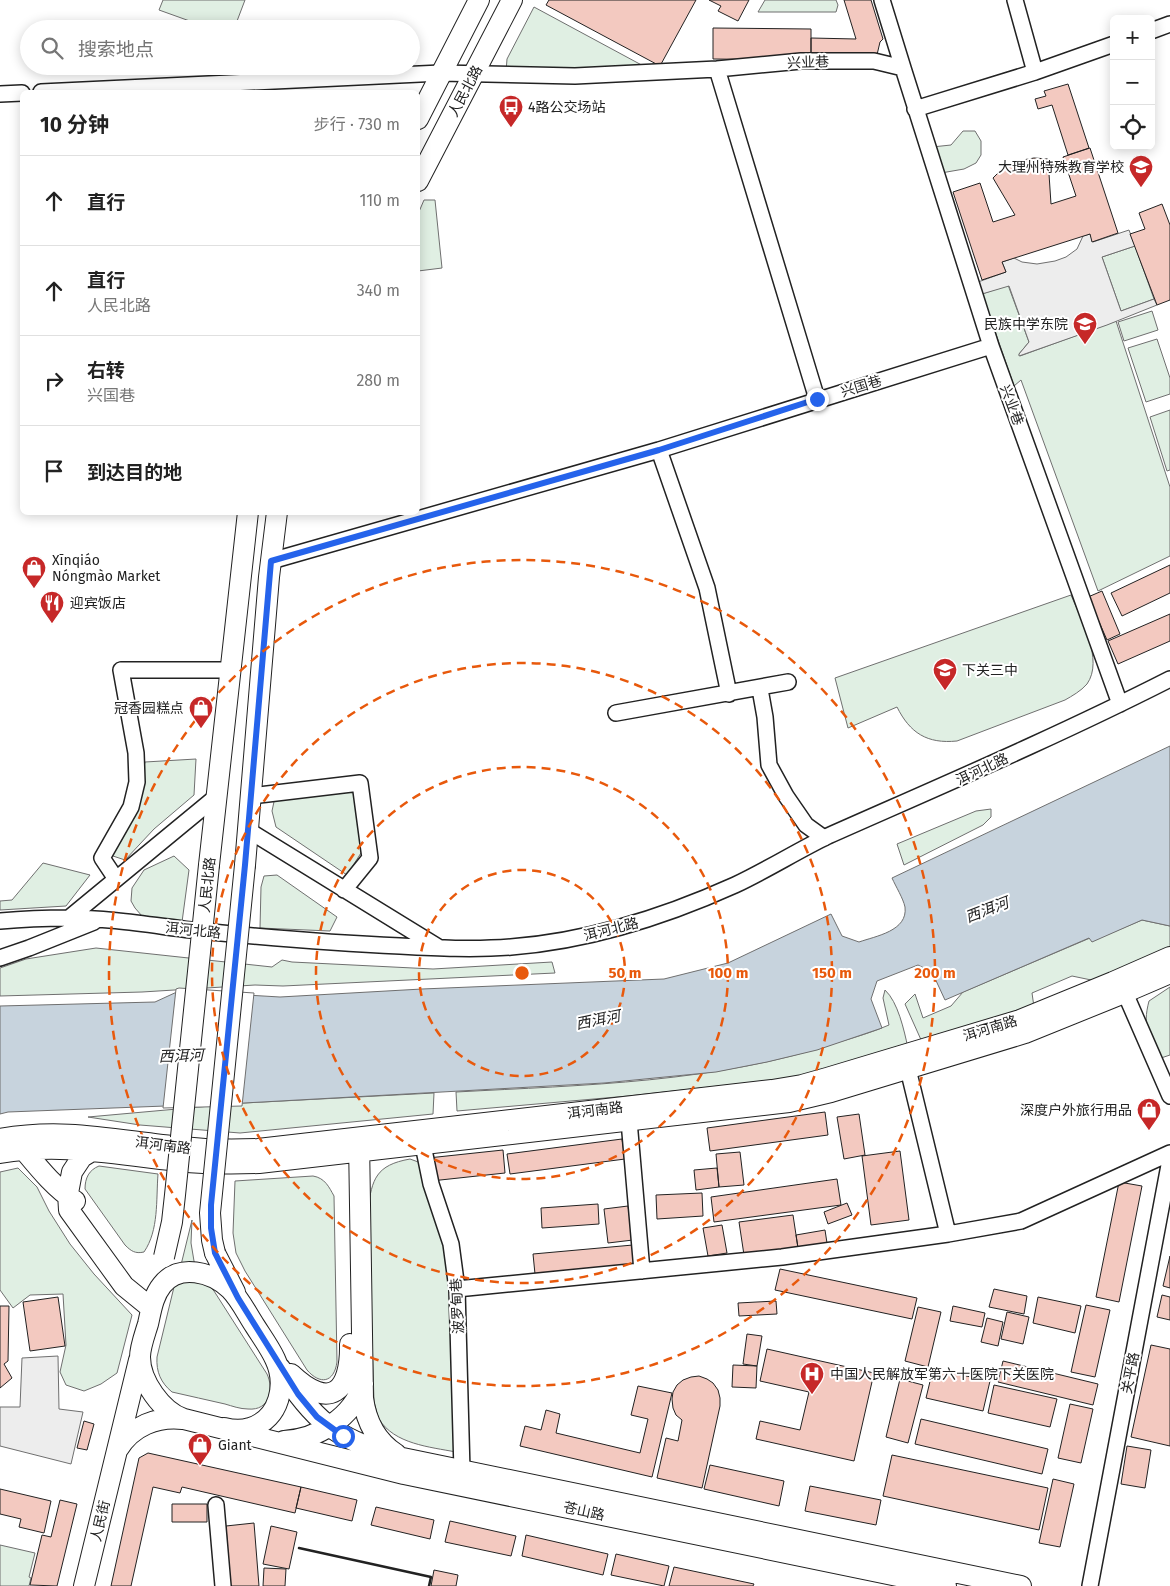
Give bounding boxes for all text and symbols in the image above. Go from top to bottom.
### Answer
map controls [1110,15,1155,150]
button: + [1110,15,1155,60]
search box [20,20,420,75]
icon: search [38,34,66,62]
text: 搜索地点 [78,38,154,61]
street label: 兴业巷 [787,53,829,72]
button: − [1110,60,1155,105]
street label: 人民北路 [445,63,486,120]
bus stop icon: 4路公交场站 [498,94,524,128]
place label: 4路公交场站 [528,99,605,116]
button: locate [1110,105,1155,150]
text: 10 分钟 [40,112,109,138]
text: 步行 · 730 m [314,115,400,134]
school or university icon: 大理州特殊教育学校 [1128,154,1154,188]
place label: 大理州特殊教育学校 [998,159,1124,176]
icon: ahead [40,187,68,215]
text: 直行 [87,191,125,214]
text: 110 m [359,191,400,210]
text: 直行 [87,269,125,292]
icon: ahead [40,277,68,305]
text: 340 m [357,281,400,300]
text: 人民北路 [87,296,151,315]
school or university icon: 民族中学东院 [1072,311,1098,345]
place label: 民族中学东院 [984,316,1068,333]
text: 右转 [87,359,125,382]
icon: right [40,367,68,395]
text: 280 m [356,371,400,390]
street label: 兴国巷 [839,372,884,401]
street label: 兴业巷 [996,383,1027,428]
text: 兴国巷 [87,386,135,405]
route end [806,388,829,411]
icon: arrive [40,457,68,485]
text: 到达目的地 [87,461,182,484]
place label: Xīnqiáo Nóngmào Market [52,552,161,585]
shop icon: Xīnqiáo Nóngmào Market [21,555,47,589]
restaurant icon: 迎宾饭店 [39,590,65,624]
place label: 迎宾饭店 [70,595,126,612]
school or university icon: 下关三中 [932,657,958,691]
place label: 下关三中 [962,662,1018,679]
shop icon: 冠香园糕点 [188,695,214,729]
place label: 冠香园糕点 [114,700,184,717]
street label: 洱河北路 [953,750,1011,789]
street label: 人民北路 [196,856,219,914]
water label: 西洱河 [963,892,1014,926]
street label: 洱河北路 [582,914,640,945]
street label: 洱河北路 [164,919,222,942]
centre of rings [513,964,531,982]
text: 50 m [608,964,642,982]
text: 100 m [708,964,748,982]
text: 150 m [812,964,852,982]
text: 200 m [914,964,956,982]
water label: 西洱河 [574,1006,625,1033]
street label: 洱河南路 [961,1012,1019,1045]
water label: 西洱河 [158,1046,207,1066]
shop icon: 深度户外旅行用品 [1136,1097,1162,1131]
street label: 洱河南路 [566,1099,624,1122]
place label: 深度户外旅行用品 [1020,1102,1132,1119]
street label: 洱河南路 [134,1134,192,1157]
street label: 波罗甸巷 [448,1278,467,1334]
street label: 关平路 [1118,1351,1143,1395]
hospital icon: 中国人民解放军第六十医院下关医院 [799,1361,825,1395]
place label: 中国人民解放军第六十医院下关医院 [830,1366,1054,1383]
route start [332,1425,355,1448]
shop icon: Giant [187,1432,213,1466]
place label: Giant [218,1437,253,1454]
street label: 人民街 [87,1499,113,1543]
street label: 苍山路 [562,1499,606,1524]

